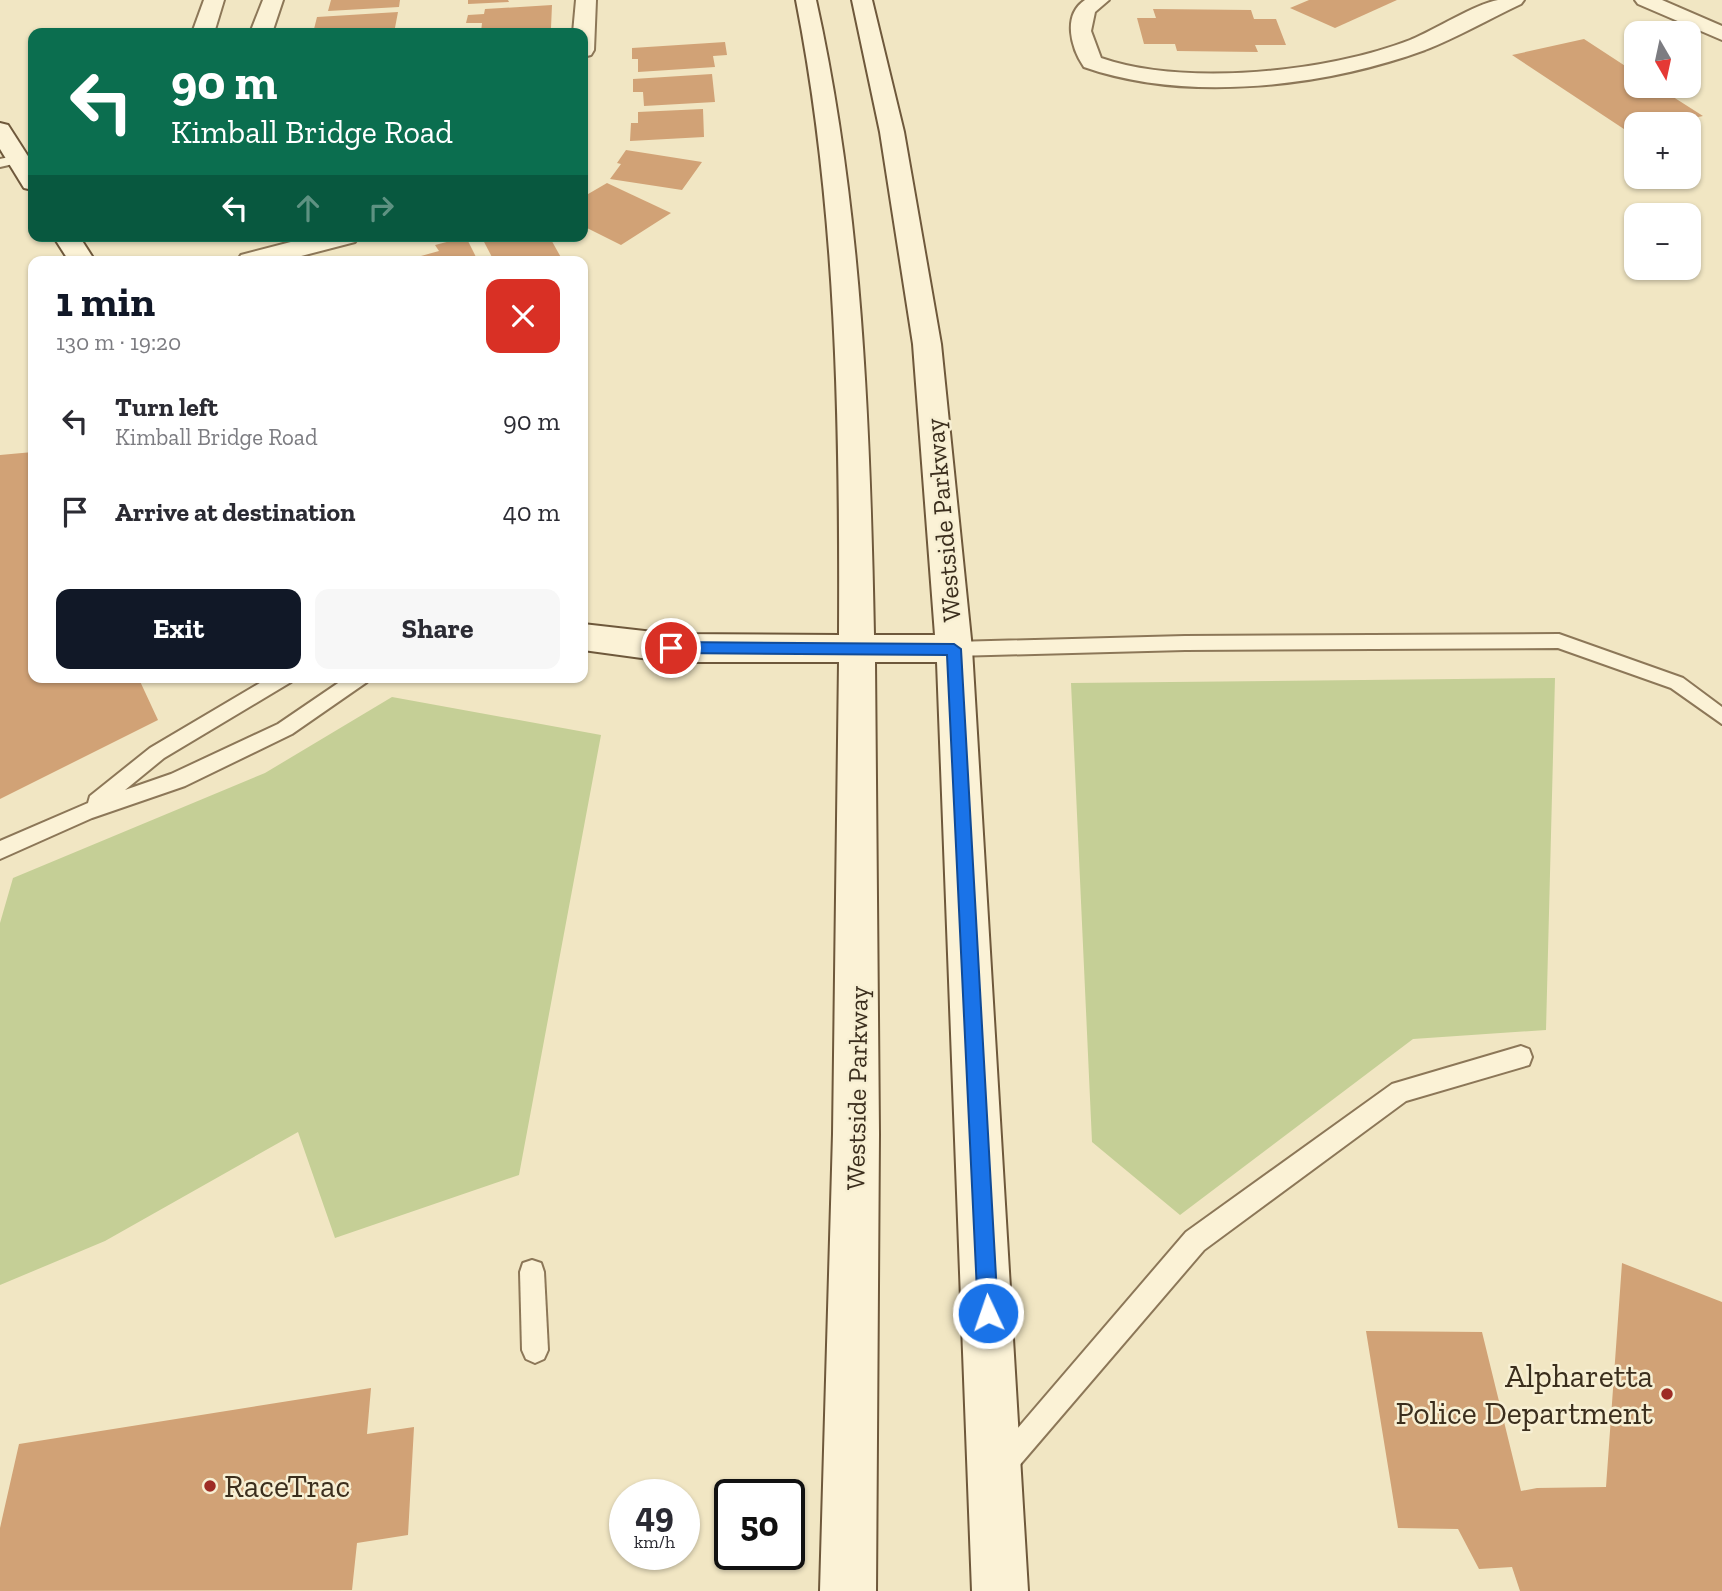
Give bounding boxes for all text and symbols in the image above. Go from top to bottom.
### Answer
north arrow [1624,21,1701,98]
map controls [1624,21,1701,280]
text: 90 m [171,53,278,112]
icon: left [56,56,147,147]
button: + [1624,112,1701,189]
text: Kimball Bridge Road [171,113,453,151]
icon: left [216,189,254,227]
icon: ahead [289,189,327,227]
icon: right [362,189,400,227]
button: − [1624,203,1701,280]
text: 1 min [56,276,155,327]
button: close [486,279,560,353]
text: 130 m · 19:20 [56,328,181,356]
text: Turn left [115,391,218,423]
icon: left [56,402,94,440]
text: 90 m [503,405,560,437]
street label: Westside Parkway [918,416,968,623]
text: Kimball Bridge Road [115,423,318,451]
icon: arrive [56,493,94,531]
text: Arrive at destination [115,496,355,528]
text: 40 m [503,496,560,528]
button: Exit [56,589,301,669]
button: Share [315,589,560,669]
pin [641,618,701,678]
icon: arrive [652,629,690,667]
street label: Westside Parkway [839,985,875,1190]
position arrow [951,1276,1025,1350]
place label: Alpharetta Police Department [1396,1357,1653,1432]
marker: Alpharetta Police Department [1659,1386,1675,1402]
place label: RaceTrac [224,1467,350,1505]
marker: RaceTrac [202,1478,218,1494]
speed limit sign: 50 [714,1479,805,1570]
text: 49 [635,1494,674,1536]
text: km/h [634,1531,675,1553]

